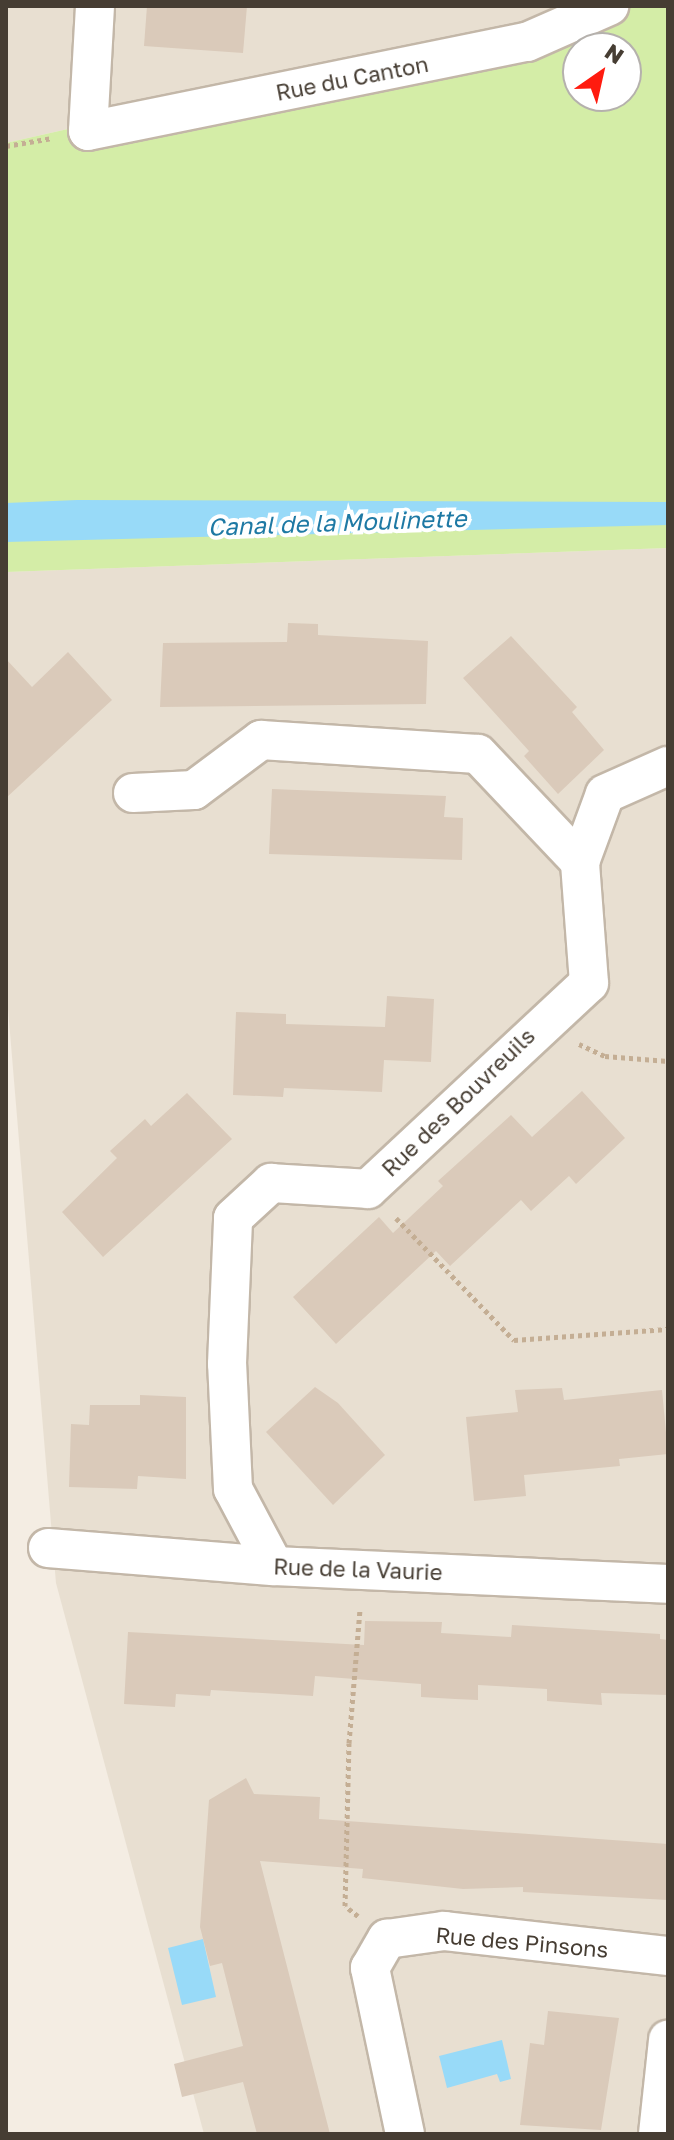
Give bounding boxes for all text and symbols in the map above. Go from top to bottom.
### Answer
north arrow [562,32,642,112]
text: N [600,37,629,69]
street label: Rue du Canton [274,50,430,106]
water label: Canal de la Moulinette [207,503,467,541]
street label: Rue des Bouvreuils [376,1022,540,1182]
street label: Rue de la Vaurie [273,1553,443,1585]
street label: Rue des Pinsons [434,1921,610,1963]

